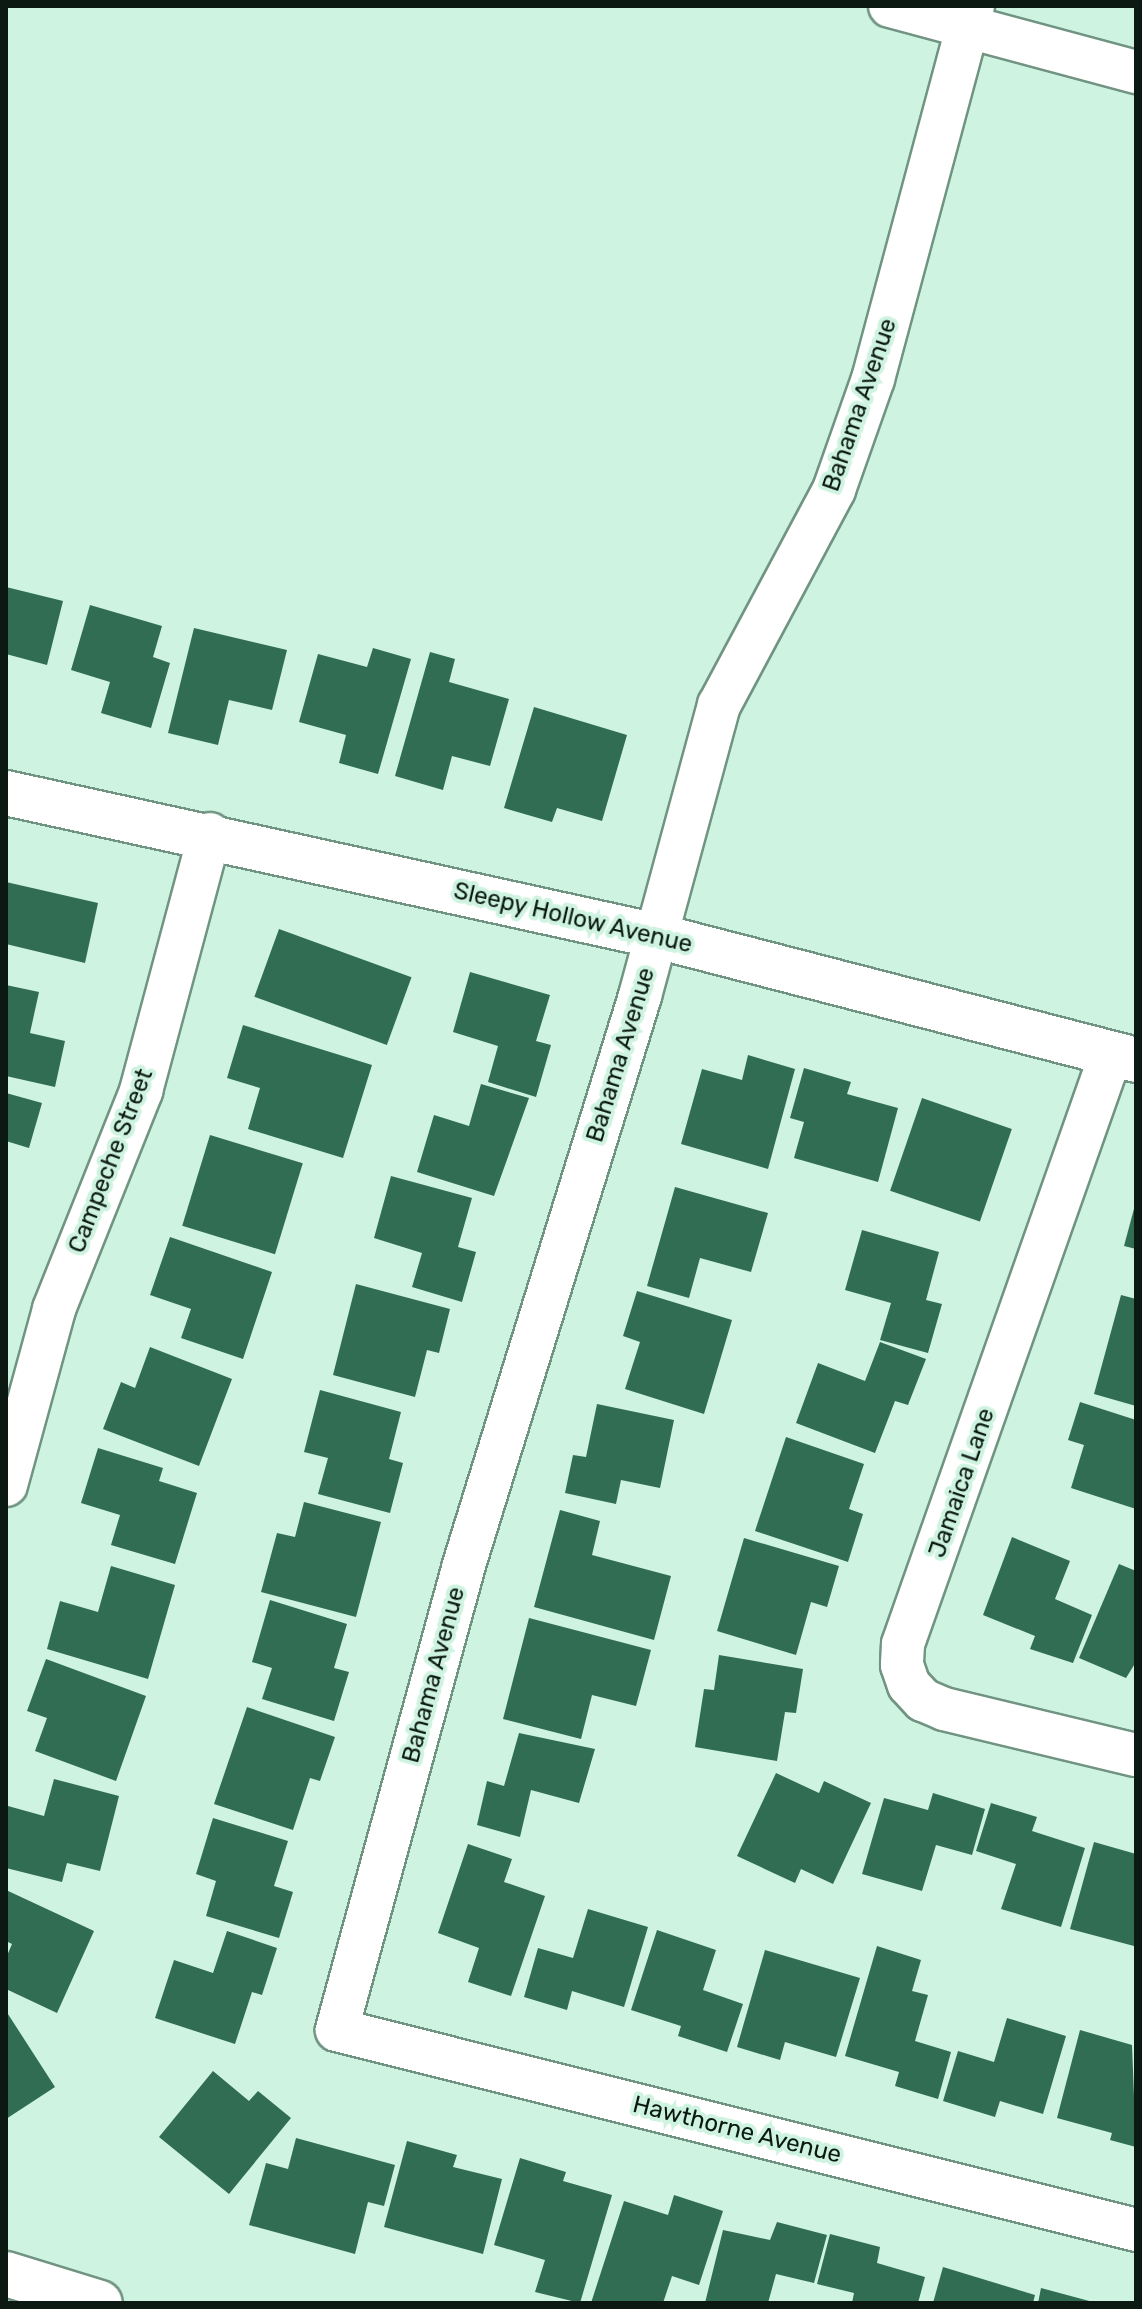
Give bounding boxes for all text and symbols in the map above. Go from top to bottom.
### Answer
street label: Bahama Avenue [817,314,903,496]
street label: Sleepy Hollow Avenue [450,876,696,960]
street label: Bahama Avenue [581,964,661,1146]
street label: Campeche Street [63,1065,159,1257]
street label: Jamaica Lane [923,1405,1001,1561]
street label: Bahama Avenue [397,1584,471,1766]
street label: Hawthorne Avenue [630,2090,844,2170]

